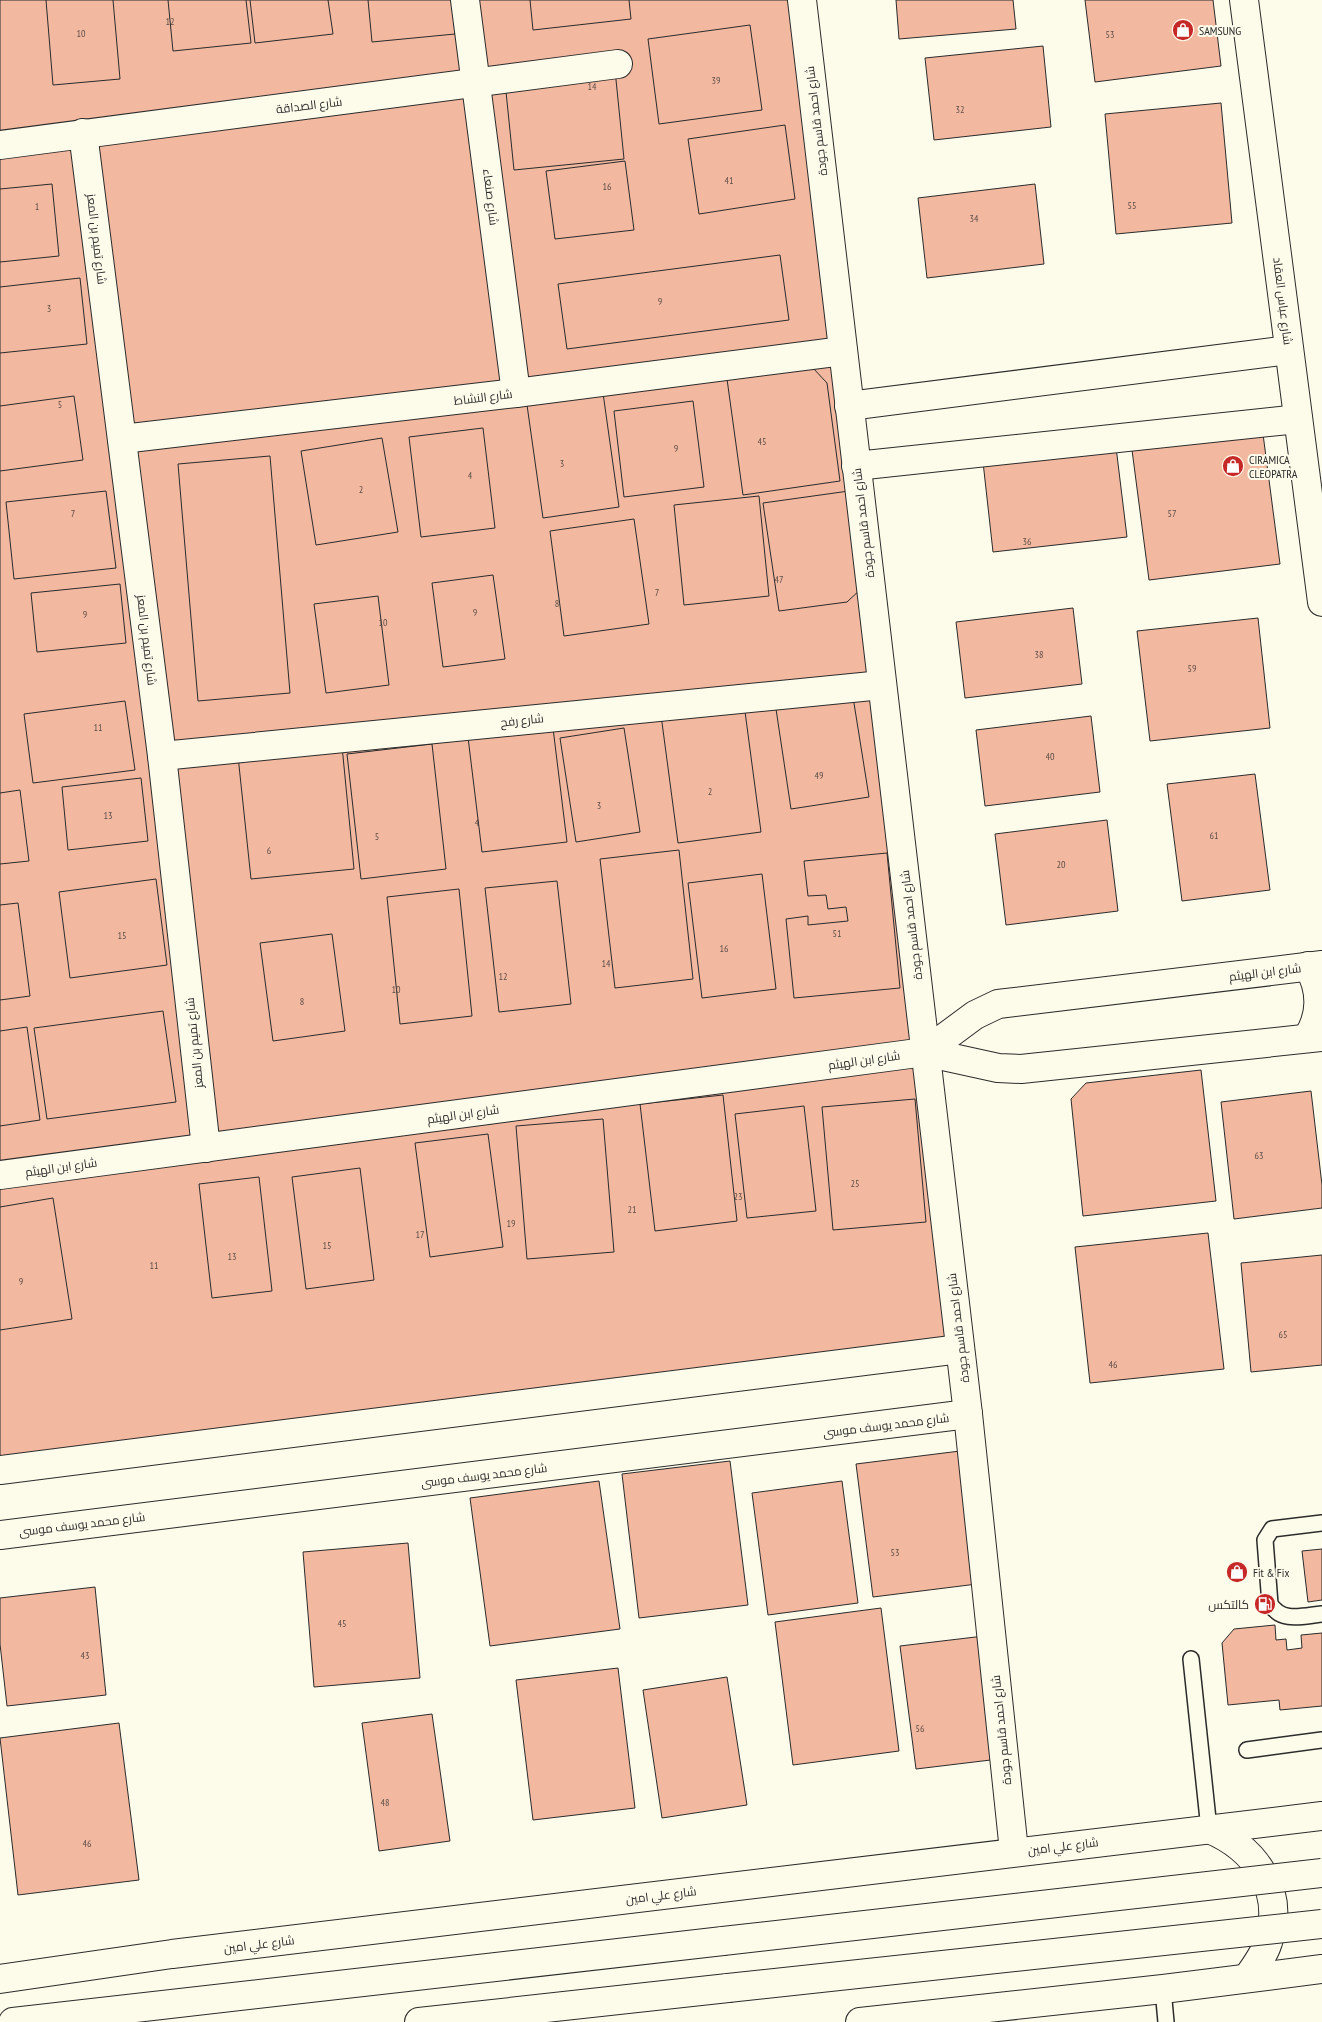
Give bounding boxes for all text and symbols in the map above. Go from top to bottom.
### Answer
house number: 12 [166,15,175,28]
shop icon: SAMSUNG [1171,18,1195,42]
place label: SAMSUNG [1199,23,1241,38]
house number: 10 [77,27,86,40]
house number: 53 [1106,28,1115,41]
street label: شارع احمد قاسم جودة [802,65,831,177]
house number: 39 [712,74,721,87]
house number: 14 [588,80,597,93]
street label: شارع الصداقة [275,93,343,117]
house number: 32 [956,103,965,116]
street label: شارع صنعاء [479,168,502,226]
house number: 41 [725,174,734,187]
house number: 16 [603,180,612,193]
street label: شارع تميم بن المعز [83,192,110,285]
house number: 55 [1128,199,1137,212]
house number: 1 [35,200,39,213]
house number: 34 [970,212,979,225]
street label: شارع عباس العقاد [1269,256,1296,346]
house number: 9 [658,295,662,308]
house number: 3 [47,302,51,315]
street label: شارع النشاط [453,386,513,409]
house number: 5 [58,398,62,411]
house number: 45 [758,435,767,448]
house number: 9 [674,442,678,455]
place label: CIRAMICA CLEOPATRA [1249,452,1298,481]
shop icon: CIRAMICA CLEOPATRA [1221,454,1245,478]
house number: 3 [560,457,564,470]
street label: شارع احمد قاسم جودة [849,467,878,579]
house number: 4 [468,469,473,482]
house number: 2 [359,483,363,496]
house number: 7 [71,507,75,520]
house number: 57 [1168,507,1177,520]
house number: 36 [1023,535,1032,548]
house number: 47 [775,573,784,586]
house number: 7 [655,586,659,599]
street label: شارع تميم بن المعز [133,593,160,686]
house number: 8 [555,597,559,610]
house number: 9 [473,606,477,619]
house number: 9 [83,608,87,621]
house number: 10 [379,616,388,629]
house number: 38 [1035,648,1044,661]
house number: 59 [1188,662,1197,675]
street label: شارع رفح [499,710,545,731]
house number: 11 [94,721,103,734]
house number: 40 [1046,750,1055,763]
house number: 49 [815,769,824,782]
house number: 2 [708,785,712,798]
house number: 3 [597,799,601,812]
house number: 13 [104,809,113,822]
house number: 4 [475,816,480,829]
house number: 61 [1210,829,1219,842]
house number: 5 [375,830,379,843]
house number: 6 [267,844,272,857]
house number: 20 [1057,858,1066,871]
street label: شارع احمد قاسم جودة [897,869,926,981]
house number: 51 [833,927,842,940]
house number: 15 [118,929,127,942]
house number: 16 [720,942,729,955]
house number: 14 [602,957,611,970]
street label: شارع ابن الهيثم [1228,960,1302,985]
house number: 12 [499,970,508,983]
house number: 10 [392,983,401,996]
house number: 8 [300,995,304,1008]
street label: شارع تميم بن المعز [182,997,207,1090]
street label: شارع ابن الهيثم [827,1048,901,1073]
street label: شارع ابن الهيثم [426,1102,500,1127]
house number: 63 [1255,1149,1264,1162]
street label: شارع ابن الهيثم [24,1155,98,1180]
house number: 25 [851,1177,860,1190]
house number: 23 [734,1190,743,1203]
house number: 21 [628,1203,637,1216]
house number: 19 [507,1217,516,1230]
house number: 17 [416,1228,425,1241]
house number: 15 [323,1239,332,1252]
house number: 13 [228,1250,237,1263]
house number: 11 [150,1259,159,1272]
street label: شارع احمد قاسم جودة [944,1272,973,1384]
house number: 9 [19,1275,23,1288]
house number: 65 [1279,1328,1288,1341]
house number: 46 [1109,1358,1118,1371]
street label: شارع محمد يوسف موسى [822,1410,950,1441]
street label: شارع محمد يوسف موسى [420,1460,548,1491]
street label: شارع محمد يوسف موسى [18,1509,146,1540]
house number: 53 [891,1546,900,1559]
shop icon: Fit & Fix [1225,1560,1249,1584]
place label: Fit & Fix [1253,1565,1289,1580]
fuel station icon: كالتكس [1253,1592,1277,1616]
place label: كالتكس [1208,1597,1249,1612]
house number: 45 [338,1617,347,1630]
house number: 43 [81,1649,90,1662]
street label: شارع احمد قاسم جودة [988,1674,1015,1786]
house number: 56 [916,1722,925,1735]
house number: 48 [381,1796,390,1809]
street label: شارع علي امين [1027,1834,1100,1861]
house number: 46 [83,1837,92,1850]
street label: شارع علي امين [625,1883,698,1910]
street label: شارع علي امين [223,1932,296,1959]

